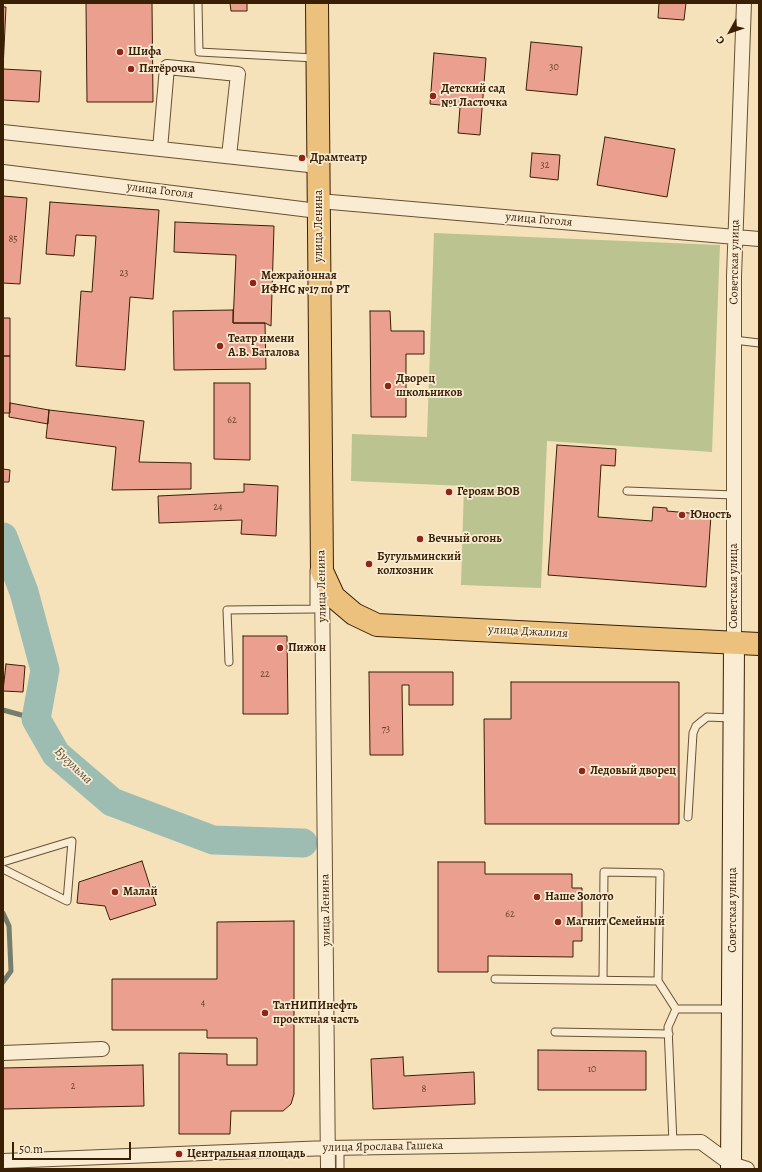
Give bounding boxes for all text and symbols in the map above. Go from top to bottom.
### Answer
north arrow [710,12,750,52]
text: С [712,33,728,47]
place label: Шифа [128,45,162,59]
marker: Шифа [115,47,125,57]
place label: Пятёрочка [139,62,195,76]
house number: 30 [549,62,559,74]
marker: Пятёрочка [126,64,136,74]
place label: Детский сад №1 Ласточка [441,82,507,110]
marker: Детский сад №1 Ласточка [428,91,438,101]
place label: Драмтеатр [310,151,367,165]
marker: Драмтеатр [297,153,307,163]
house number: 32 [541,160,549,172]
street label: улица Гоголя [126,180,194,202]
street label: улица Ленина [312,190,326,262]
street label: улица Гоголя [505,210,573,230]
street label: Советская улица [727,219,743,305]
house number: 85 [8,234,18,246]
house number: 23 [120,268,128,280]
place label: Межрайонная ИФНС №17 по РТ [261,269,350,297]
marker: Межрайонная ИФНС №17 по РТ [248,278,258,288]
place label: Театр имени А.В. Баталова [228,332,300,360]
marker: Театр имени А.В. Баталова [215,341,225,351]
place label: Дворец школьников [396,372,462,400]
marker: Дворец школьников [383,381,393,391]
house number: 62 [227,415,237,427]
place label: Героям ВОВ [457,485,520,499]
marker: Героям ВОВ [444,487,454,497]
house number: 24 [213,502,223,514]
place label: Юность [690,508,731,522]
marker: Юность [677,510,687,520]
place label: Вечный огонь [428,532,502,546]
marker: Вечный огонь [415,534,425,544]
street label: Советская улица [727,543,741,629]
street label: улица Ленина [314,550,330,622]
place label: Бугульминский колхозник [377,550,461,578]
marker: Бугульминский колхозник [364,559,374,569]
street label: улица Джалиля [488,623,568,641]
place label: Пижон [288,641,326,655]
marker: Пижон [275,643,285,653]
house number: 22 [260,669,270,681]
house number: 73 [382,724,390,736]
water label: Бугульма [51,744,95,788]
place label: Ледовый дворец [590,764,676,778]
marker: Ледовый дворец [577,766,587,776]
street label: Советская улица [726,867,740,953]
street label: улица Ленина [318,874,334,946]
place label: Малай [123,885,158,899]
marker: Малай [110,887,120,897]
place label: Наше Золото [545,890,613,904]
marker: Наше Золото [532,892,542,902]
house number: 62 [505,909,515,921]
place label: Магнит Семейный [566,915,665,929]
marker: Магнит Семейный [553,917,563,927]
house number: 4 [201,998,205,1010]
place label: ТатНИПИнефть проектная часть [273,999,359,1027]
marker: ТатНИПИнефть проектная часть [260,1008,270,1018]
house number: 10 [588,1064,596,1076]
house number: 2 [71,1081,75,1093]
house number: 8 [422,1084,426,1096]
scale bar [14,1134,133,1160]
street label: улица Ярослава Гашека [323,1139,443,1155]
text: 50 m [19,1141,43,1157]
place label: Центральная площадь [187,1147,305,1161]
marker: Центральная площадь [174,1149,184,1159]

